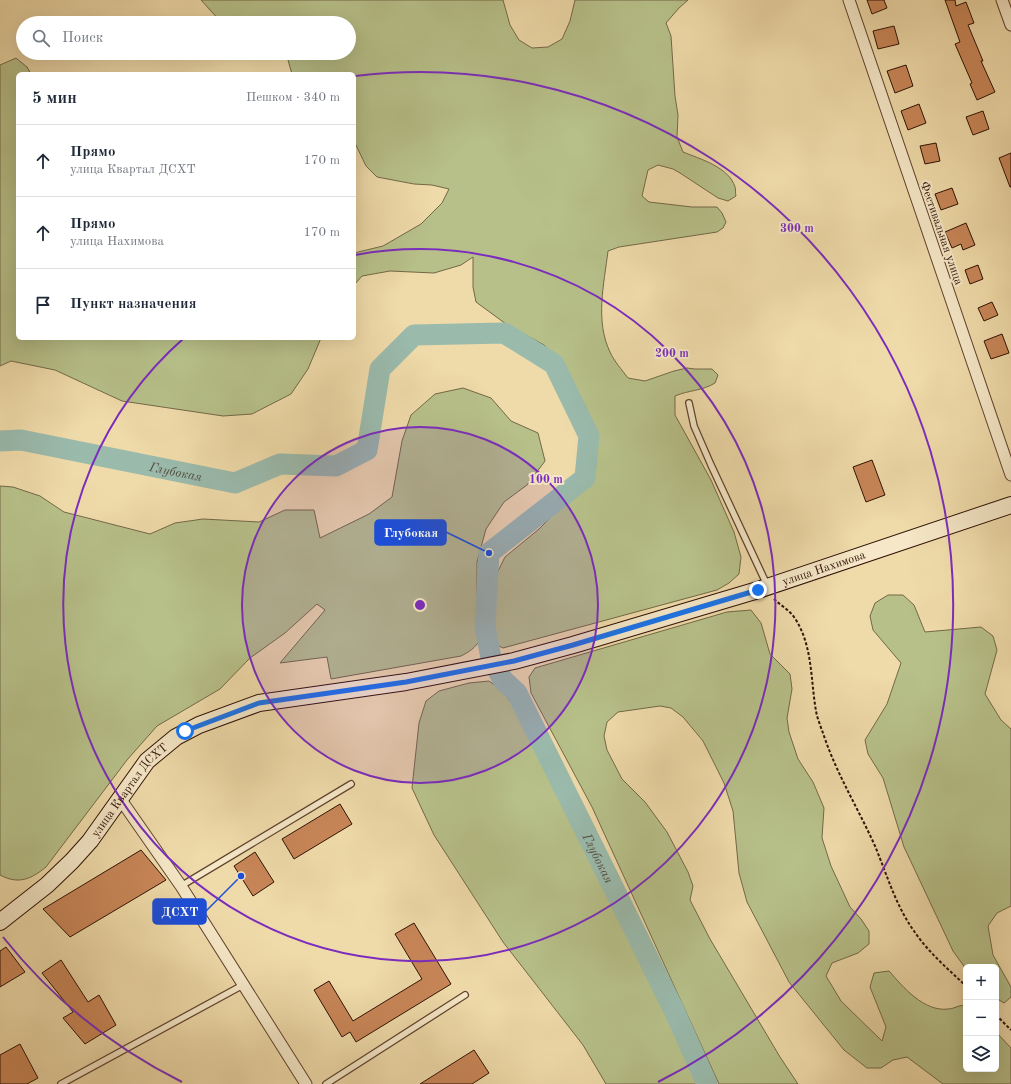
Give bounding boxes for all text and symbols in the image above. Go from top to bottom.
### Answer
search box [16,16,356,60]
icon: search [30,27,52,49]
text: Поиск [62,31,103,46]
text: 5 мин [32,90,77,107]
text: Пешком · 340 m [246,91,340,104]
text: Прямо [70,145,116,160]
icon: ahead [32,150,54,172]
text: 170 m [303,154,340,167]
text: улица Квартал ДСХТ [70,163,196,176]
street label: Фестивальная улица [918,180,964,287]
text: Прямо [70,217,116,232]
icon: ahead [32,222,54,244]
text: 300 m [780,223,814,235]
text: 170 m [303,226,340,239]
text: улица Нахимова [70,235,164,248]
icon: arrive [32,294,54,316]
text: Пункт назначения [70,297,197,312]
text: 200 m [655,348,689,360]
water label: Глубокая [147,461,203,484]
text: 100 m [529,474,563,486]
callout: Глубокая [375,520,446,545]
text: Глубокая [384,527,438,540]
street label: улица Нахимова [781,549,867,588]
route end [749,581,767,599]
centre of rings [413,598,427,612]
route start [176,722,194,740]
street label: улица Квартал ДСХТ [90,741,170,840]
water label: Глубокая [579,831,615,886]
callout: ДСХТ [153,899,206,924]
text: ДСХТ [161,906,199,919]
map controls [963,964,999,1072]
button: + [963,964,999,1000]
button: − [963,1000,999,1036]
button: layers [963,1036,999,1072]

